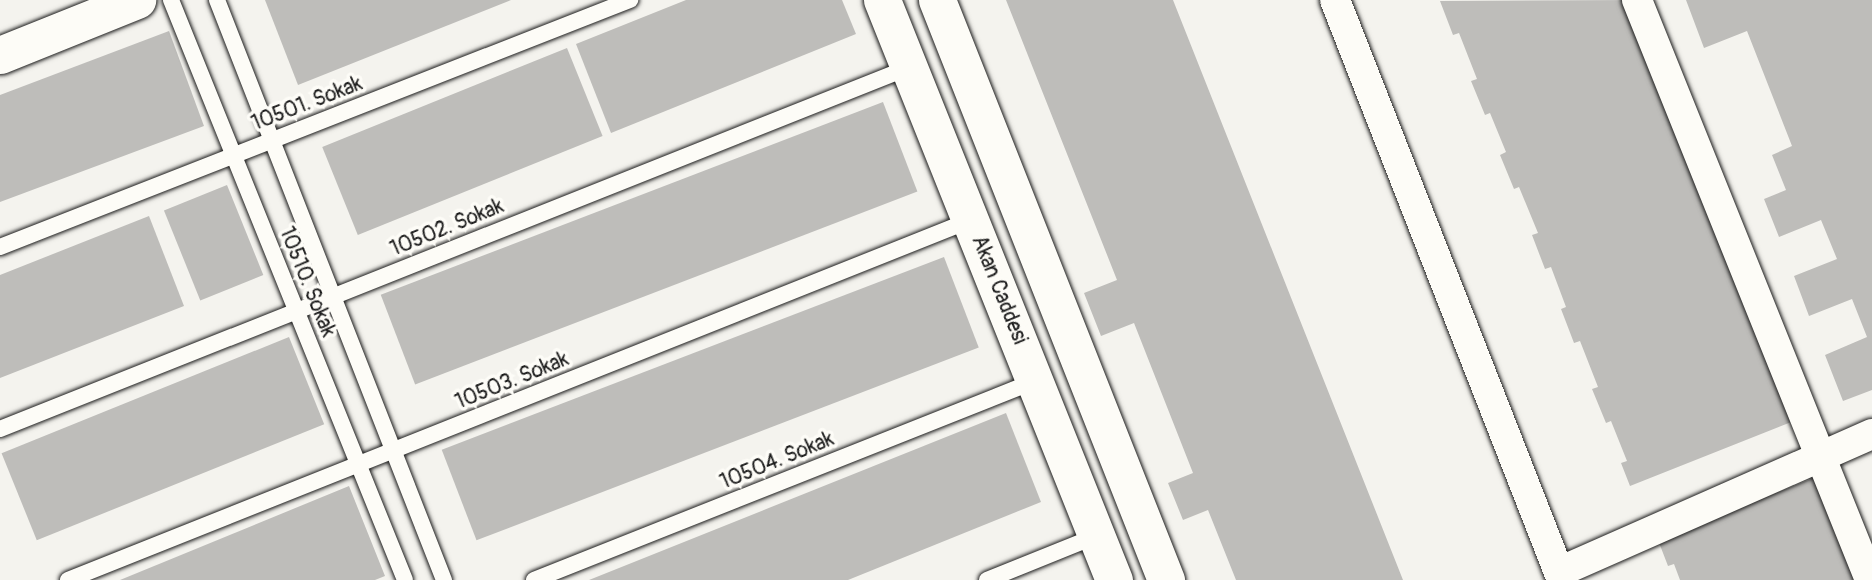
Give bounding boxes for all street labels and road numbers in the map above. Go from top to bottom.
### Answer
street label: 10501. Sokak [248,71,366,137]
street label: 10502. Sokak [387,194,507,262]
street label: 10510. Sokak [274,223,340,341]
street label: Akan Caddesi [966,232,1032,348]
street label: 10503. Sokak [452,347,572,415]
street label: 10504. Sokak [716,427,838,495]

